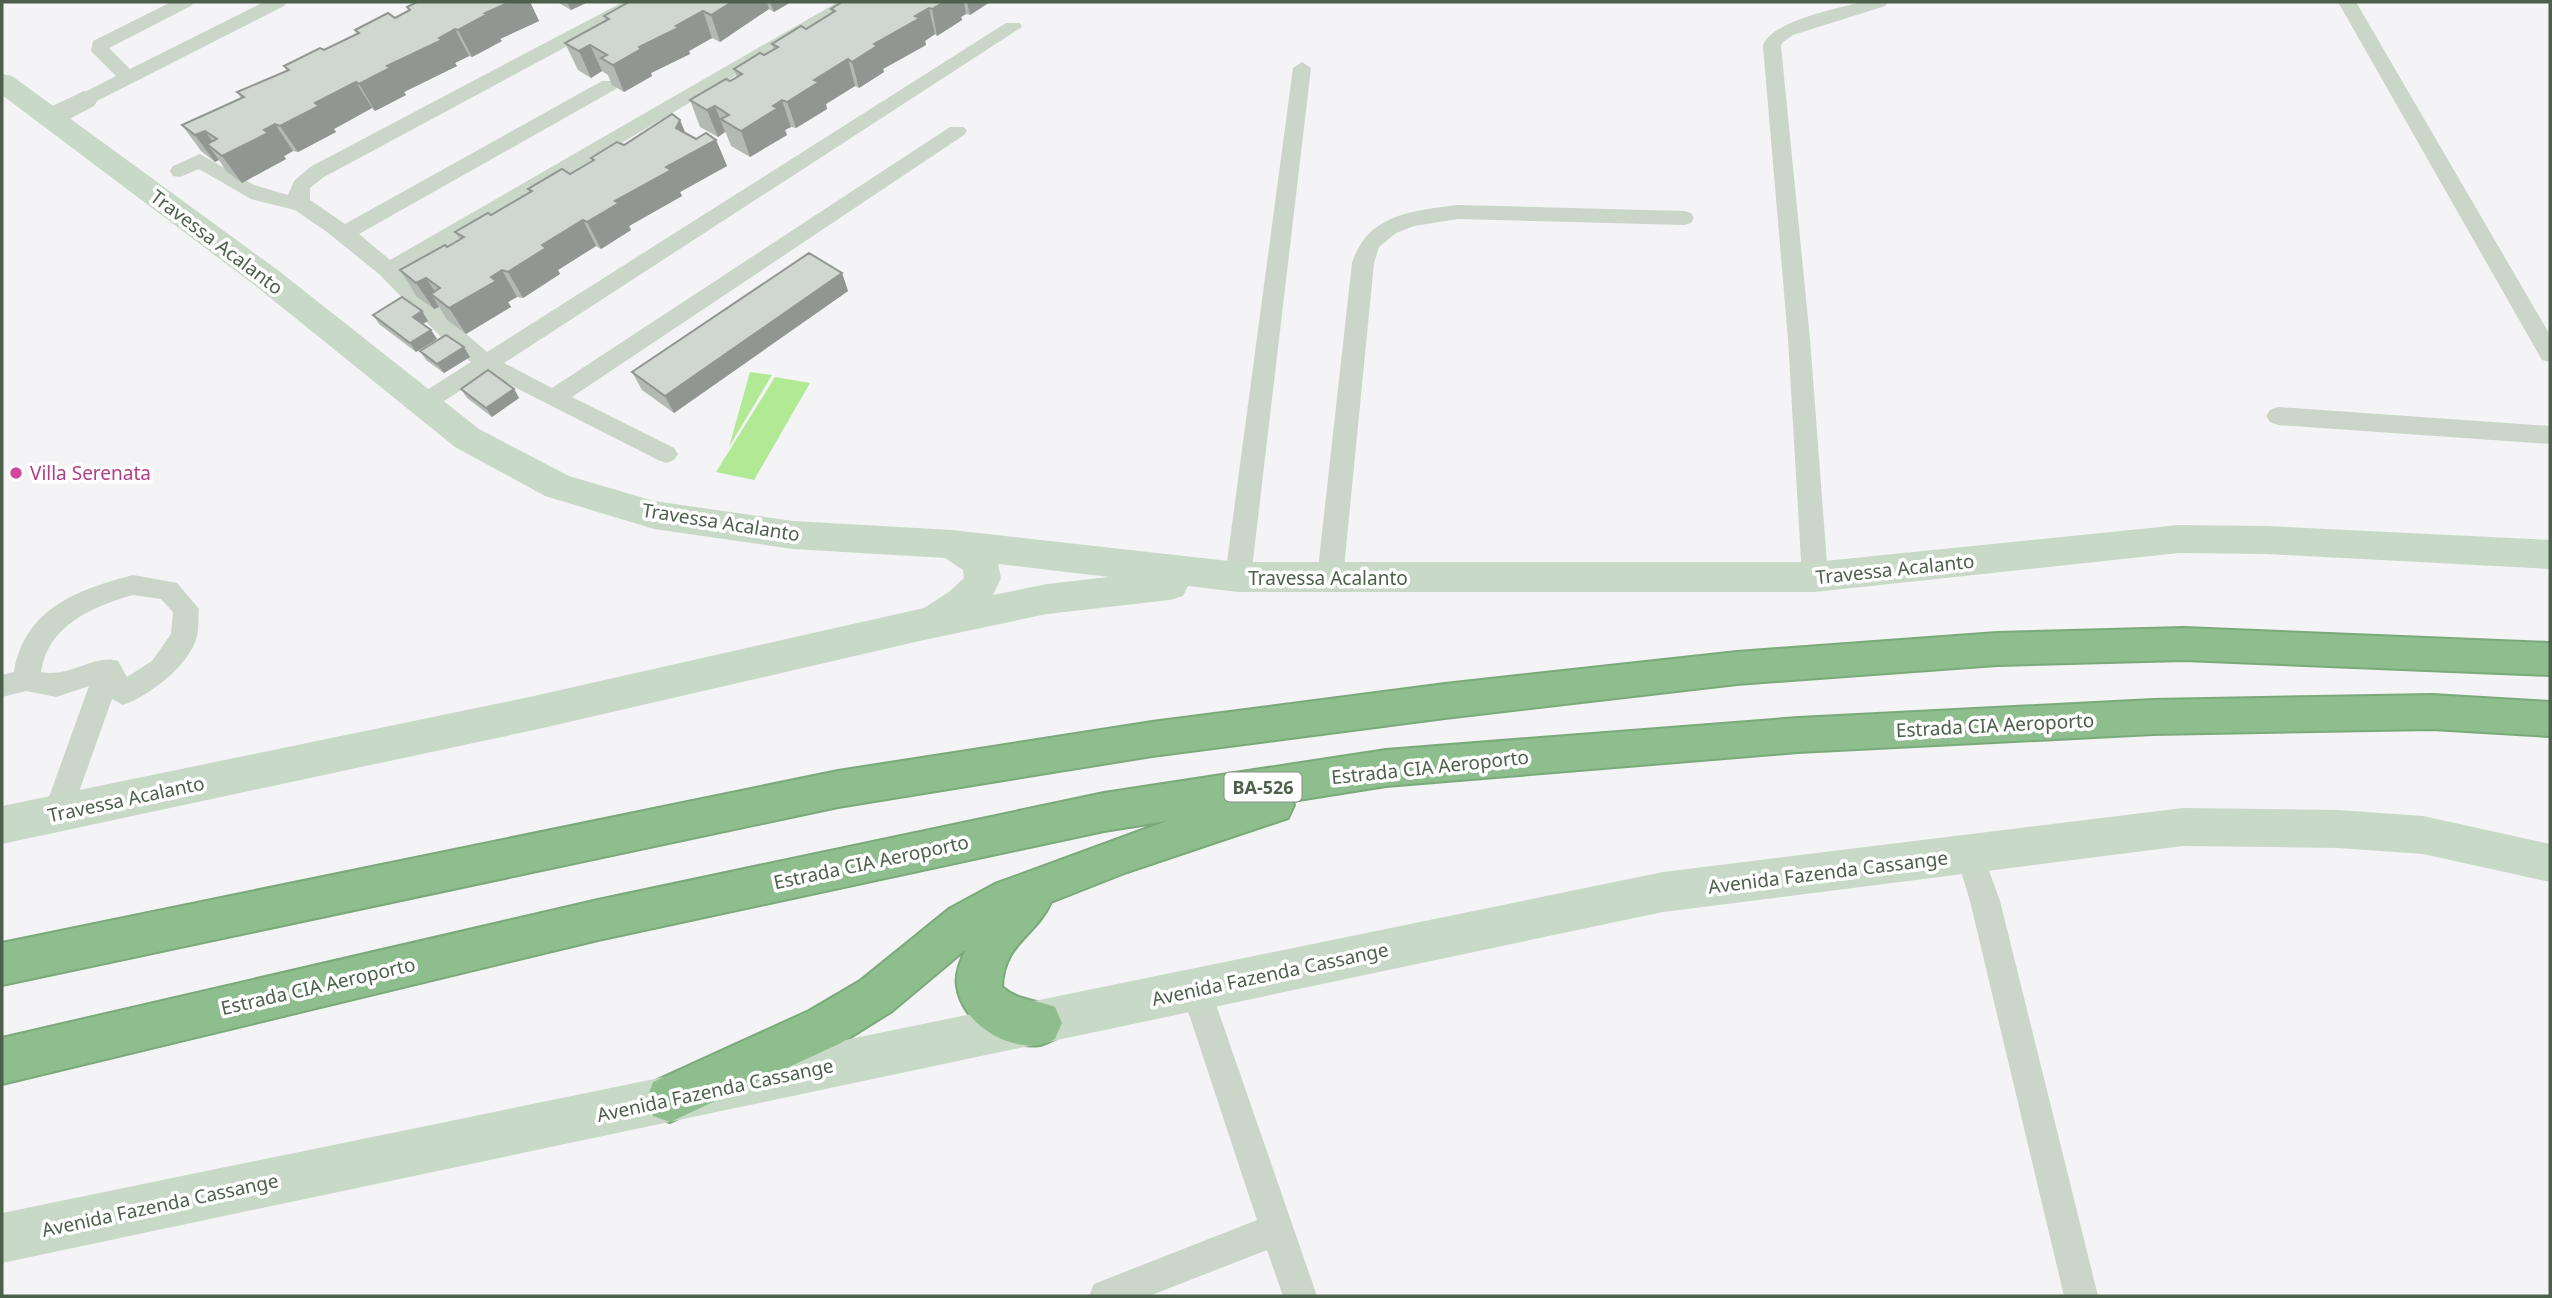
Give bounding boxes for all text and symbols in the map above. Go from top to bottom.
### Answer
street label: Travessa Acalanto [145,184,289,300]
place label: Villa Serenata [30,460,151,486]
marker: Villa Serenata [8,465,24,481]
street label: Travessa Acalanto [640,497,802,547]
street label: Travessa Acalanto [1814,548,1976,590]
street label: Travessa Acalanto [1248,565,1408,591]
street label: Estrada CIA Aeroporto [1895,707,2095,743]
street label: Estrada CIA Aeroporto [1330,744,1530,790]
street label: Travessa Acalanto [45,770,207,828]
road number: BA-526 [1224,772,1302,802]
street label: Estrada CIA Aeroporto [771,829,971,895]
street label: Avenida Fazenda Cassange [1707,844,1949,900]
street label: Avenida Fazenda Cassange [1149,936,1391,1012]
street label: Estrada CIA Aeroporto [218,951,418,1021]
street label: Avenida Fazenda Cassange [594,1052,836,1128]
street label: Avenida Fazenda Cassange [39,1167,281,1243]

